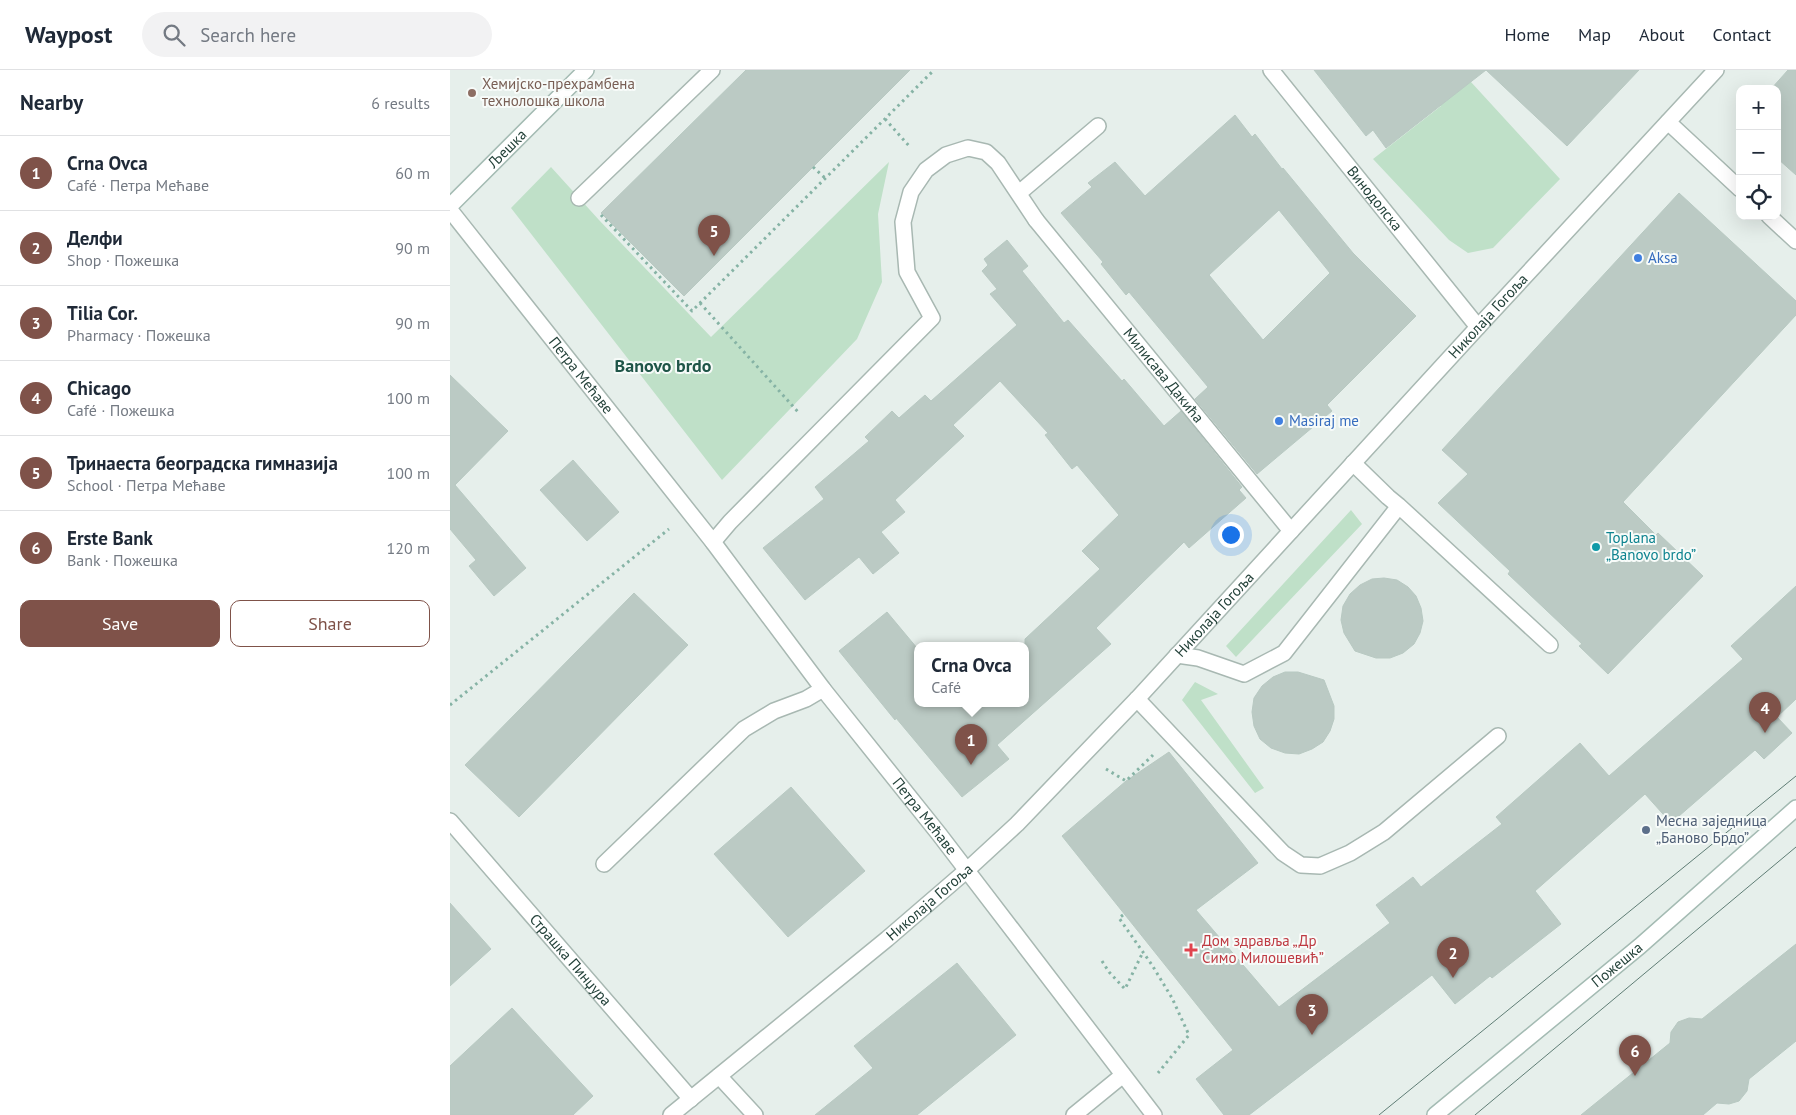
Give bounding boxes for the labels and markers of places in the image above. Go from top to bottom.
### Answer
place label: Хемијско-прехрамбена технолошка школа [482,74,635,110]
marker: Хемијско-прехрамбена технолошка школа [466,87,478,99]
pin: 5 [698,215,730,256]
place label: Aksa [1648,248,1678,267]
marker: Aksa [1632,252,1644,264]
place label: Masiraj me [1289,411,1359,430]
marker: Masiraj me [1273,415,1285,427]
place label: Toplana „Banovo brdo” [1606,528,1696,564]
marker: Toplana „Banovo brdo” [1590,541,1602,553]
pin: 4 [1749,692,1781,733]
pin: 1 [955,724,987,765]
place label: Месна заједница „Баново Брдо” [1656,811,1767,847]
marker: Месна заједница „Баново Брдо” [1640,824,1652,836]
place label: Дом здравља „Др Симо Милошевић” [1202,931,1324,967]
pin: 2 [1437,937,1469,978]
marker: Дом здравља „Др Симо Милошевић” [1184,943,1198,957]
pin: 3 [1296,994,1328,1035]
pin: 6 [1619,1035,1651,1076]

